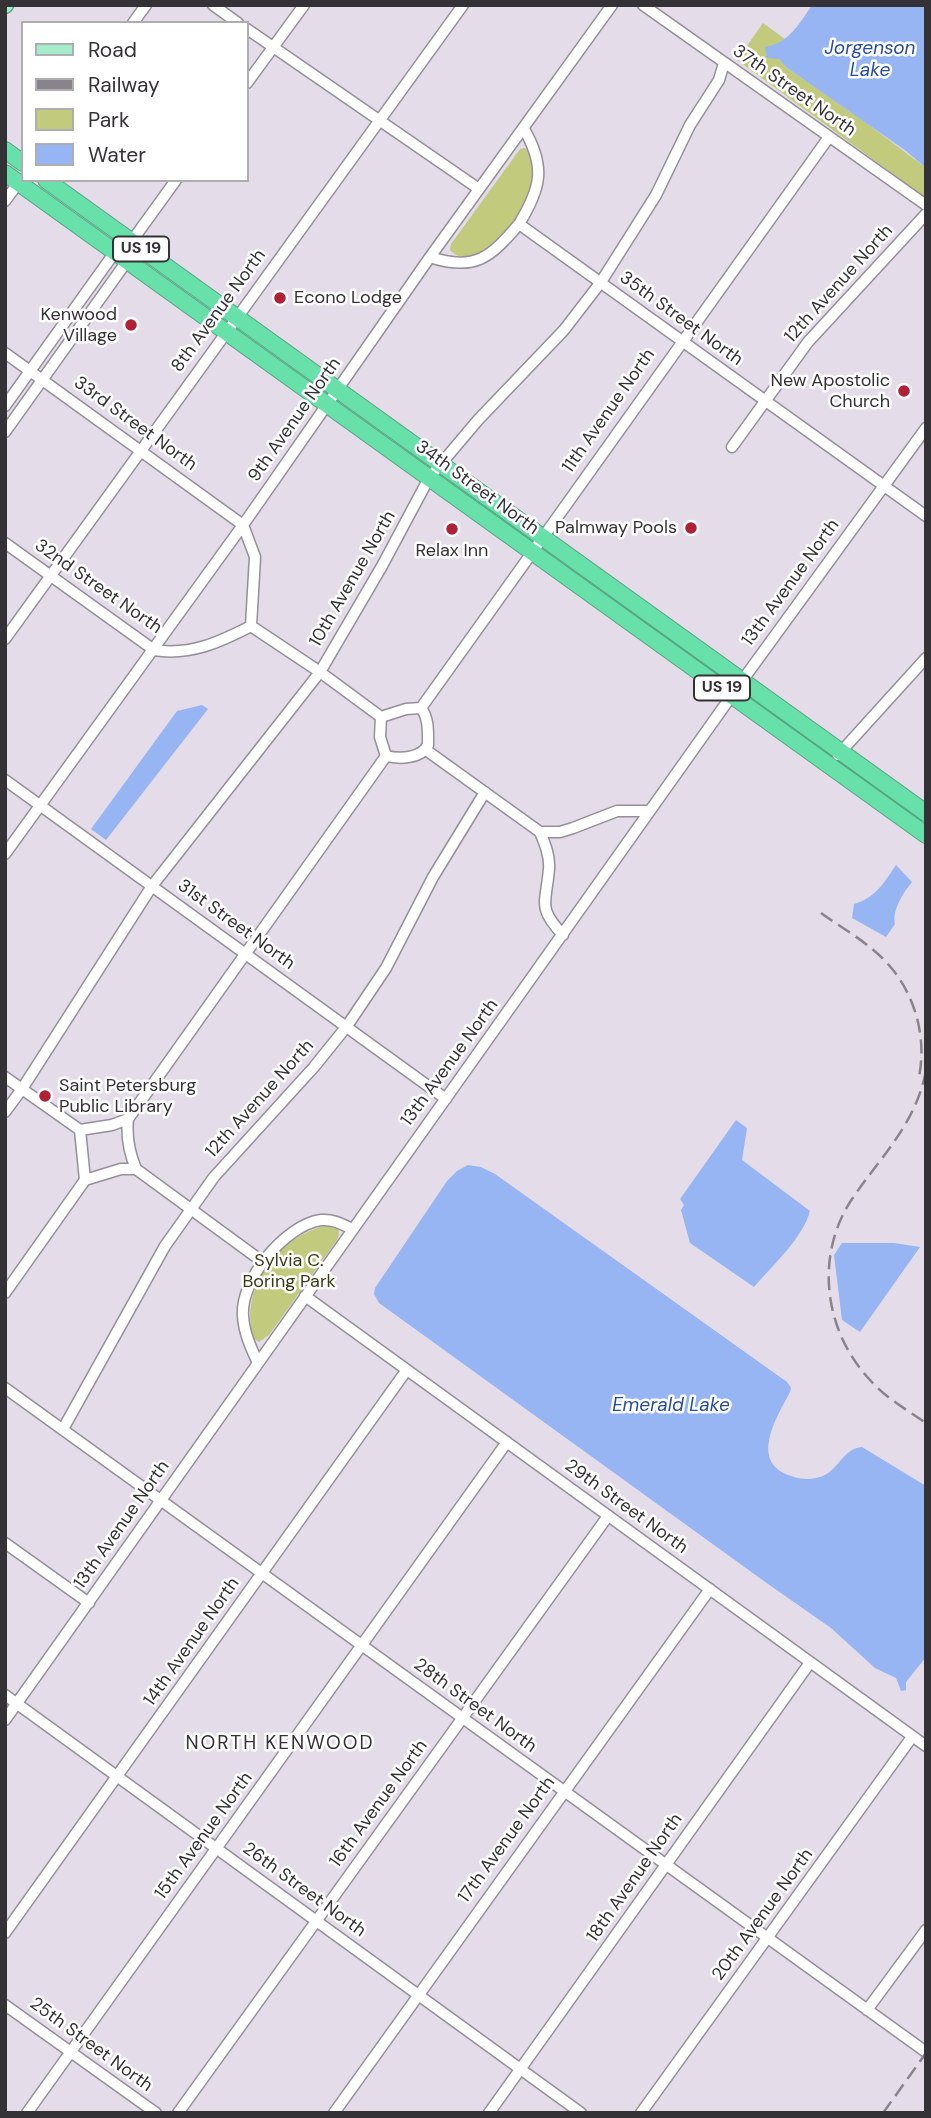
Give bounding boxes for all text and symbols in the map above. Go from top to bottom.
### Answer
legend [21,21,248,182]
text: Road [88,36,137,64]
water label: Jorgenson Lake [825,38,915,82]
street label: 37th Street North [728,41,860,141]
text: Railway [88,71,160,99]
text: Park [88,106,129,134]
text: Water [88,141,146,169]
street label: 12th Avenue North [780,221,898,347]
road number: US 19 [113,236,169,262]
street label: 8th Avenue North [167,245,271,377]
street label: 35th Street North [615,267,747,371]
place label: Econo Lodge [294,287,402,309]
marker: Econo Lodge [272,290,288,306]
place label: Kenwood Village [41,304,117,346]
marker: Kenwood Village [123,317,139,333]
street label: 11th Avenue North [558,345,660,477]
street label: 9th Avenue North [244,354,346,486]
place label: New Apostolic Church [771,370,890,412]
street label: 33rd Street North [69,372,201,476]
marker: New Apostolic Church [896,383,912,399]
street label: 34th Street North [411,436,543,540]
street label: 10th Avenue North [305,507,401,651]
street label: 13th Avenue North [738,515,844,651]
place label: Palmway Pools [555,517,677,539]
marker: Palmway Pools [683,520,699,536]
marker: Relax Inn [444,521,460,537]
street label: 32nd Street North [30,535,166,639]
place label: Relax Inn [416,540,488,562]
road number: US 19 [694,676,750,701]
street label: 31st Street North [173,875,299,975]
street label: 13th Avenue North [397,995,503,1131]
street label: 12th Avenue North [201,1036,319,1162]
place label: Saint Petersburg Public Library [59,1075,196,1118]
marker: Saint Petersburg Public Library [37,1088,53,1104]
park label: Sylvia C. Boring Park [242,1250,336,1292]
water label: Emerald Lake [612,1395,730,1417]
street label: 29th Street North [560,1455,692,1559]
street label: 13th Avenue North [70,1457,174,1593]
street label: 14th Avenue North [140,1574,244,1710]
street label: 28th Street North [410,1654,540,1758]
district label: NORTH KENWOOD [187,1733,373,1755]
street label: 16th Avenue North [326,1736,432,1872]
street label: 15th Avenue North [151,1768,257,1904]
street label: 17th Avenue North [454,1773,560,1907]
street label: 18th Avenue North [583,1810,687,1946]
street label: 26th Street North [238,1838,370,1942]
street label: 20th Avenue North [708,1845,818,1985]
street label: 25th Street North [25,1993,157,2097]

